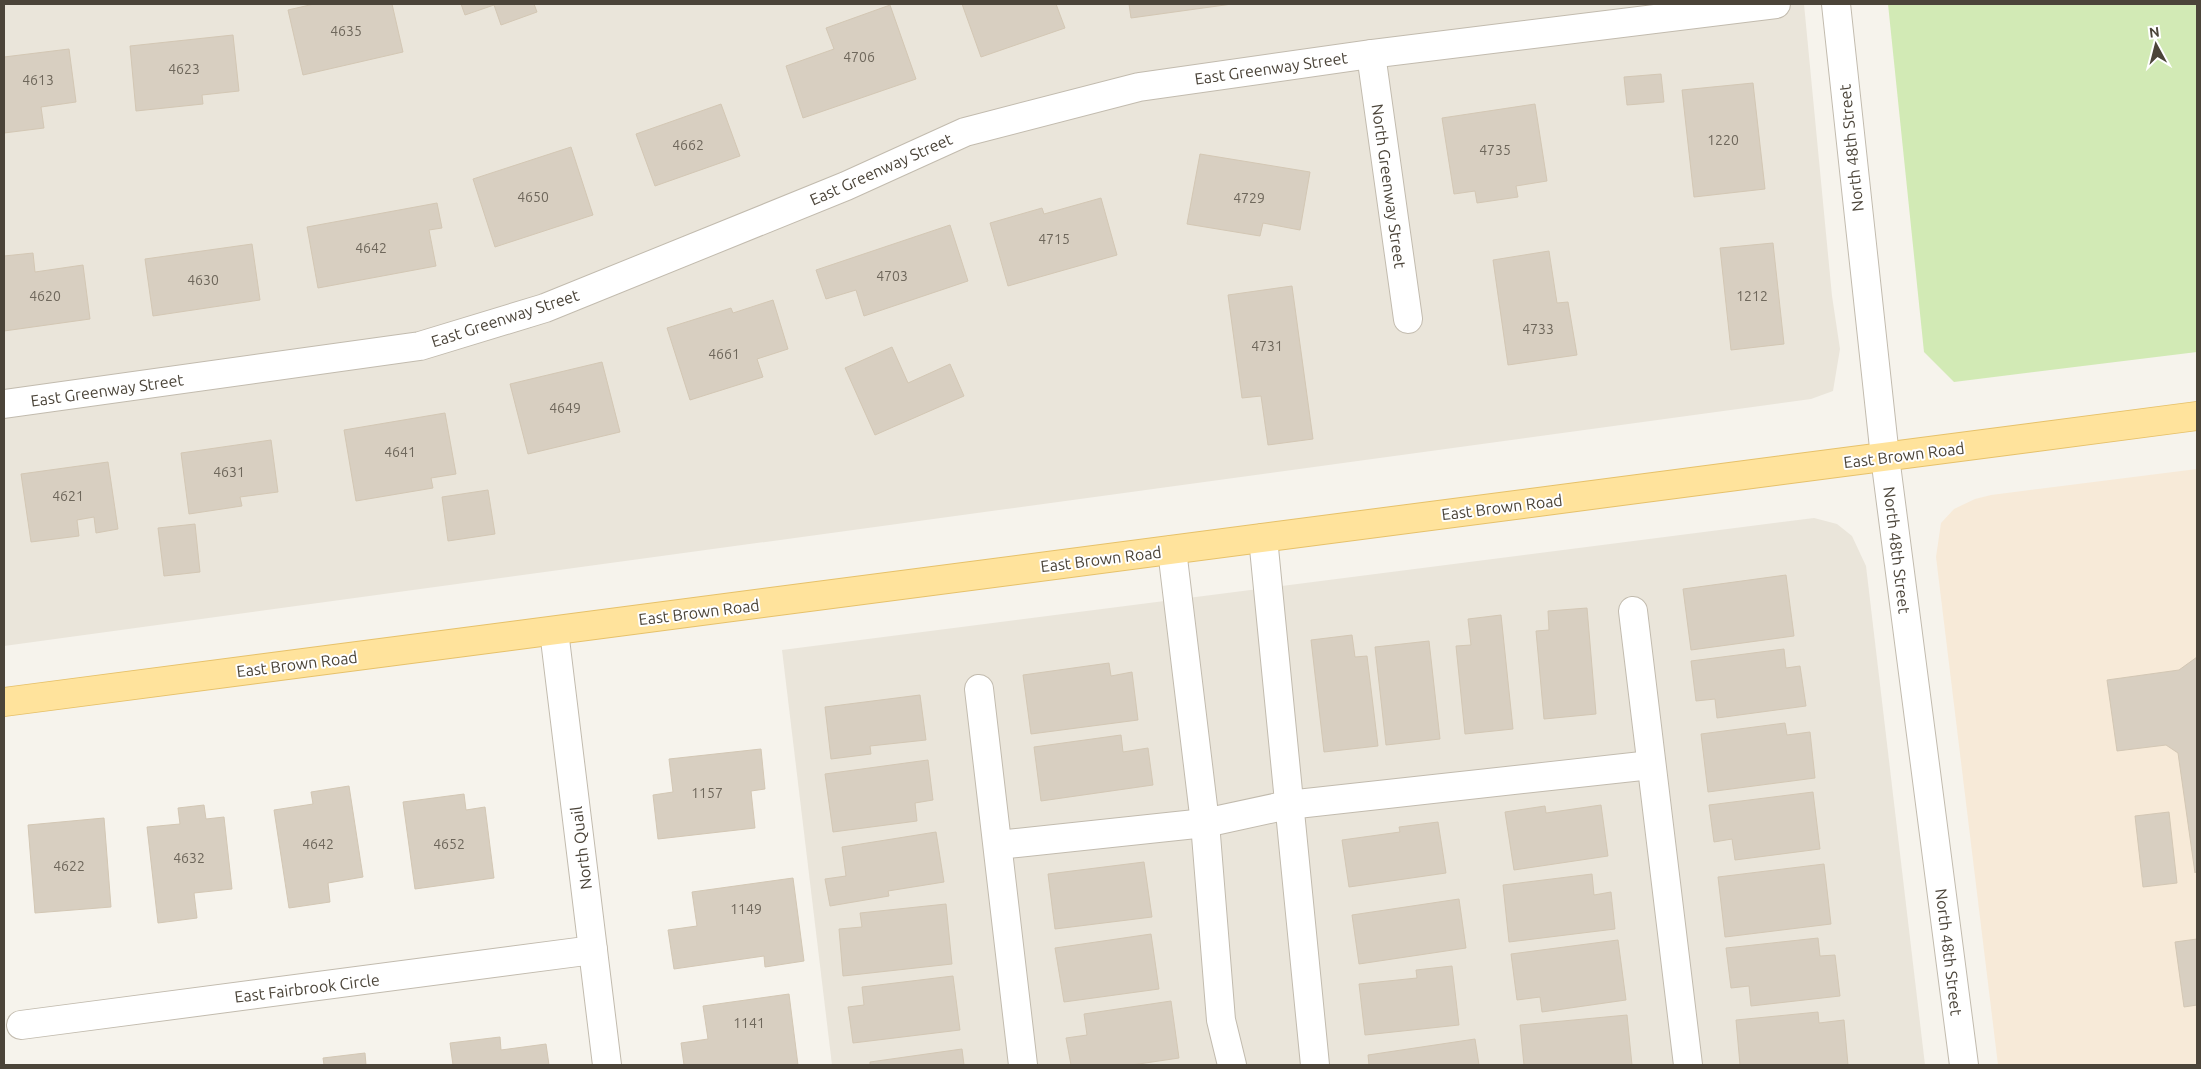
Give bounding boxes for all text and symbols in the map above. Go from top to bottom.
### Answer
north arrow [2131,20,2181,70]
house number: 4635 [330,23,362,39]
text: N [2148,24,2161,41]
street label: East Greenway Street [1193,48,1349,88]
house number: 4706 [843,49,875,65]
house number: 4623 [168,61,200,77]
house number: 4613 [22,72,54,88]
street label: North 48th Street [1835,83,1867,212]
street label: North Greenway Street [1369,103,1410,270]
street label: East Greenway Street [807,129,956,209]
house number: 1220 [1707,132,1739,148]
house number: 4662 [672,137,704,153]
house number: 4735 [1479,142,1511,158]
house number: 4650 [517,189,549,205]
house number: 4729 [1233,190,1265,206]
house number: 4715 [1038,231,1070,247]
house number: 4642 [355,240,387,256]
house number: 4703 [876,268,908,284]
house number: 4630 [187,272,219,288]
street label: East Greenway Street [429,285,582,350]
house number: 4620 [29,288,61,304]
house number: 1212 [1736,288,1768,304]
house number: 4733 [1522,321,1554,337]
house number: 4731 [1251,338,1283,354]
house number: 4661 [708,346,740,362]
street label: East Greenway Street [29,370,185,410]
house number: 4649 [549,400,581,416]
street label: East Brown Road [1842,439,1966,471]
house number: 4641 [384,444,416,460]
house number: 4631 [213,464,245,480]
street label: North 48th Street [1880,486,1914,615]
house number: 4621 [52,488,84,504]
street label: East Brown Road [1440,491,1564,523]
street label: East Brown Road [1039,543,1163,575]
street label: East Brown Road [637,596,761,628]
street label: East Brown Road [235,648,359,680]
house number: 1157 [691,785,723,801]
street label: North Quail [567,805,595,891]
house number: 4642 [302,836,334,852]
house number: 4652 [433,836,465,852]
house number: 4632 [173,850,205,866]
house number: 4622 [53,858,85,874]
street label: North 48th Street [1932,888,1966,1017]
house number: 1149 [730,901,762,917]
street label: East Fairbrook Circle [233,970,381,1006]
house number: 1141 [733,1015,765,1031]

